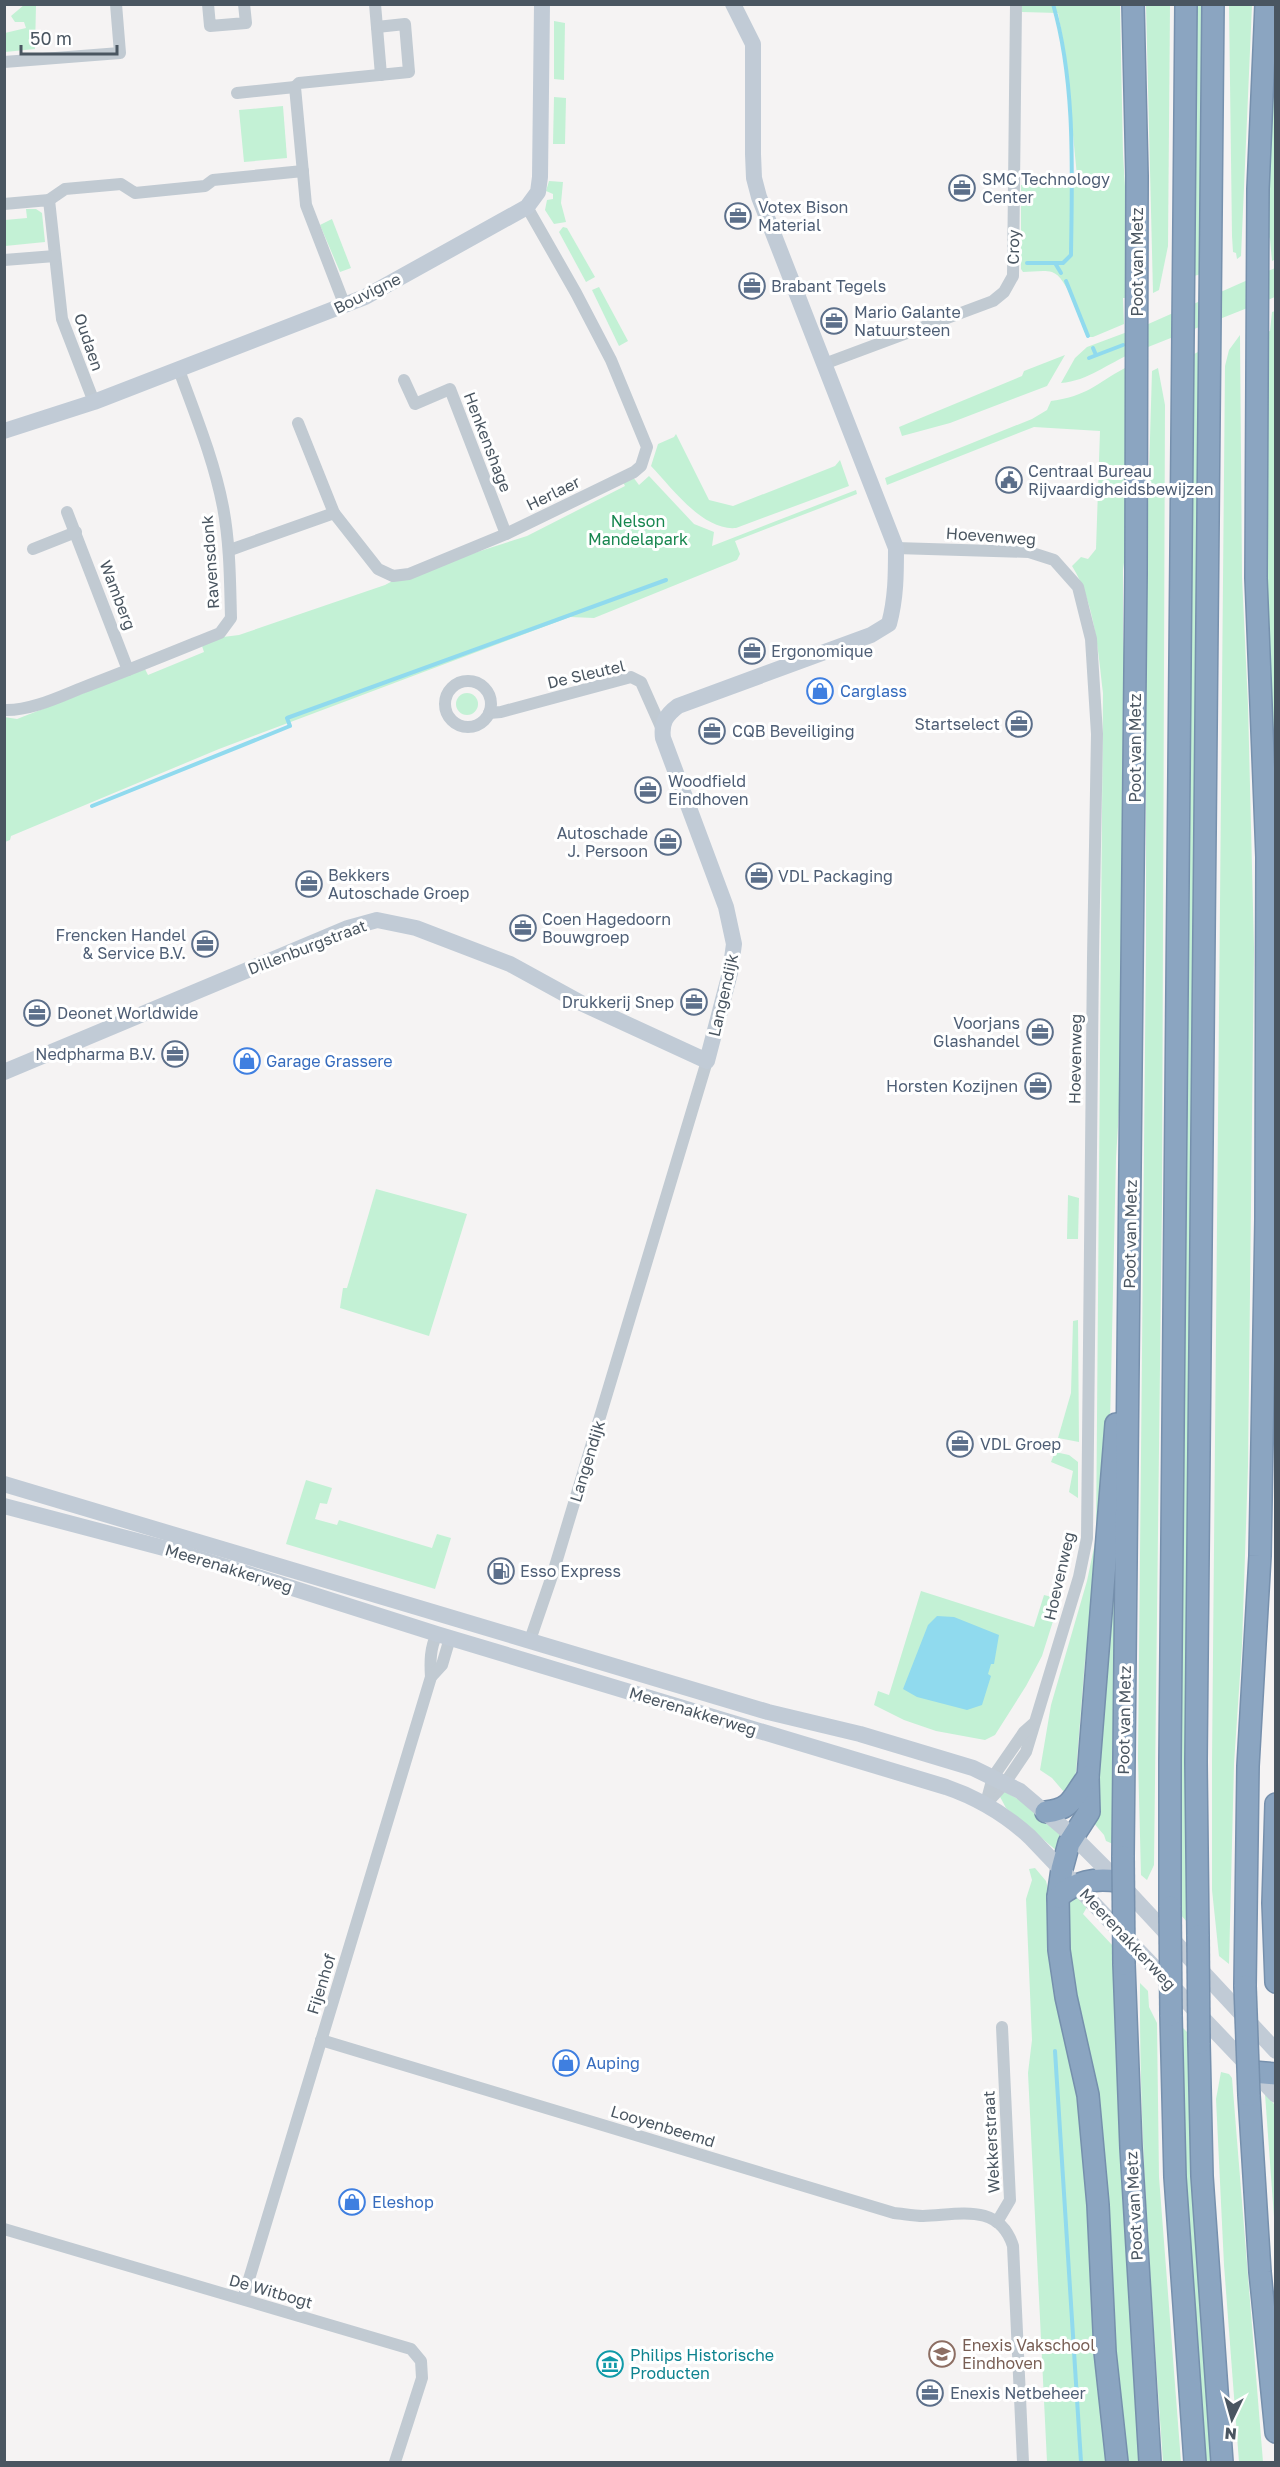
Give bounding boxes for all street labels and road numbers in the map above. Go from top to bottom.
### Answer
street label: Poot van Metz [1127,207,1147,317]
street label: Croy [1003,229,1023,265]
street label: Bouvigne [330,268,404,318]
street label: Oudaen [70,311,108,373]
street label: Henkenshage [460,389,516,495]
street label: Herlaer [523,471,583,515]
street label: Ravensdonk [197,514,223,610]
street label: Hoevenweg [945,523,1037,549]
street label: Wamberg [96,557,140,633]
street label: De Sleutel [545,655,627,693]
street label: Poot van Metz [1125,693,1145,803]
street label: Dillenburgstraat [245,915,369,979]
street label: Langendijk [704,952,742,1038]
street label: Hoevenweg [1064,1014,1086,1104]
street label: Poot van Metz [1119,1179,1141,1289]
street label: Langendijk [565,1418,609,1504]
street label: Hoevenweg [1039,1530,1079,1622]
street label: Meerenakkerweg [163,1539,295,1597]
street label: Poot van Metz [1113,1665,1135,1775]
street label: Meerenakkerweg [627,1682,759,1740]
street label: Meerenakkerweg [1076,1884,1180,1994]
street label: Fijenhof [302,1951,340,2017]
street label: Wekkerstraat [978,2090,1004,2194]
street label: Looyenbeemd [608,2101,718,2151]
street label: Poot van Metz [1121,2151,1147,2261]
street label: De Witbogt [227,2270,315,2312]

